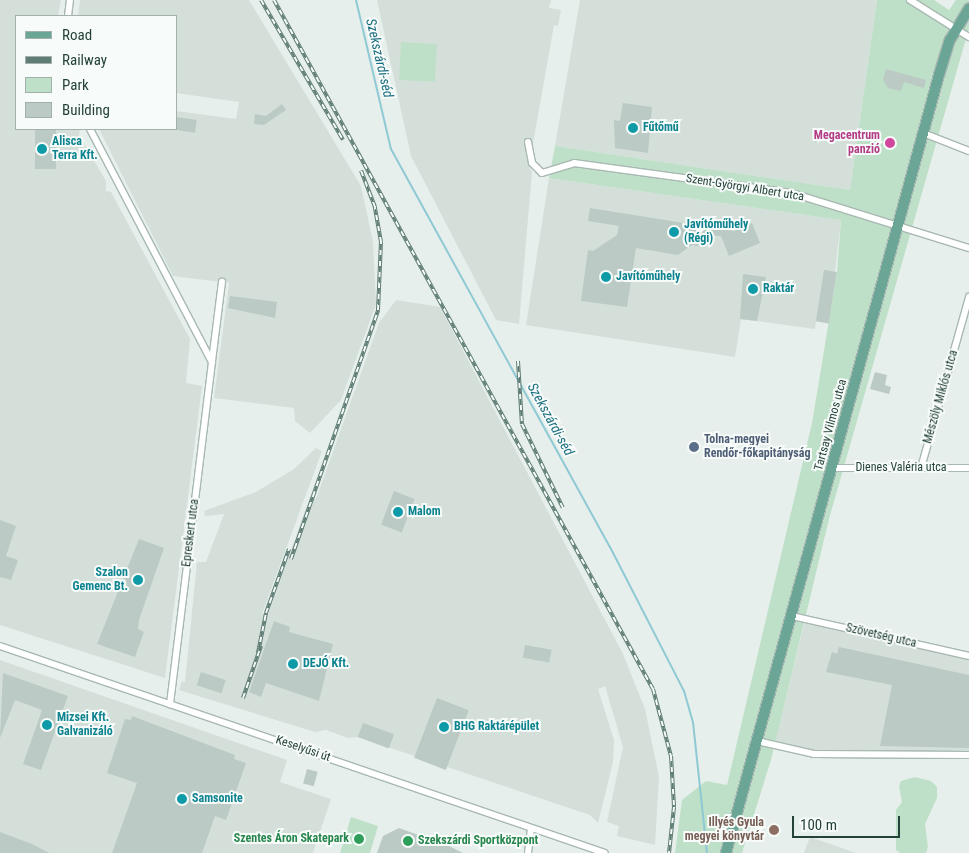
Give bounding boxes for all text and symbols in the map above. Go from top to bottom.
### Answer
legend [15,15,178,130]
water label: Szekszárdi-séd [363,17,397,99]
text: Road [62,26,92,44]
text: Railway [62,51,107,69]
text: Park [62,76,89,94]
text: Building [62,101,110,119]
place label: Fűtőmű [643,121,679,135]
marker: Fűtőmű [627,122,639,134]
place label: Megacentrum panzió [814,129,880,157]
place label: Alisca Terra Kft. [52,135,98,163]
marker: Megacentrum panzió [884,137,896,149]
marker: Alisca Terra Kft. [36,143,48,155]
street label: Szent-Györgyi Albert utca [685,172,805,204]
place label: Javítóműhely (Régi) [684,218,748,246]
marker: Javítóműhely (Régi) [668,226,680,238]
place label: Javítóműhely [616,270,680,284]
marker: Javítóműhely [600,271,612,283]
place label: Raktár [763,282,794,296]
marker: Raktár [747,283,759,295]
street label: Mészöly Miklós utca [921,349,961,445]
street label: Tartsay Vilmos utca [812,378,850,472]
water label: Szekszárdi-séd [524,380,578,458]
place label: Tolna-megyei Rendőr-főkapitányság [704,433,810,461]
marker: Tolna-megyei Rendőr-főkapitányság [688,441,700,453]
street label: Dienes Valéria utca [855,461,947,475]
street label: Epreskert utca [180,498,202,568]
place label: Malom [408,505,441,519]
marker: Malom [392,506,404,518]
place label: Szalon Gemenc Bt. [73,566,128,594]
marker: Szalon Gemenc Bt. [132,574,144,586]
street label: Szövetség utca [844,621,918,651]
place label: DEJÓ Kft. [303,657,349,671]
marker: DEJÓ Kft. [287,658,299,670]
place label: Mizsei Kft. Galvanizáló [57,711,113,739]
marker: Mizsei Kft. Galvanizáló [41,719,53,731]
place label: BHG Raktárépület [454,720,539,734]
marker: BHG Raktárépület [438,721,450,733]
street label: Keselyűsi út [274,733,332,765]
place label: Samsonite [192,792,243,806]
marker: Samsonite [176,793,188,805]
scale bar [794,806,902,838]
place label: Illyés Gyula megyei könyvtár [685,816,764,844]
text: 100 m [800,816,837,834]
marker: Illyés Gyula megyei könyvtár [768,824,780,836]
place label: Szentes Áron Skatepark [234,832,349,846]
marker: Szentes Áron Skatepark [353,833,365,845]
place label: Szekszárdi Sportközpont [418,834,538,848]
marker: Szekszárdi Sportközpont [402,835,414,847]

